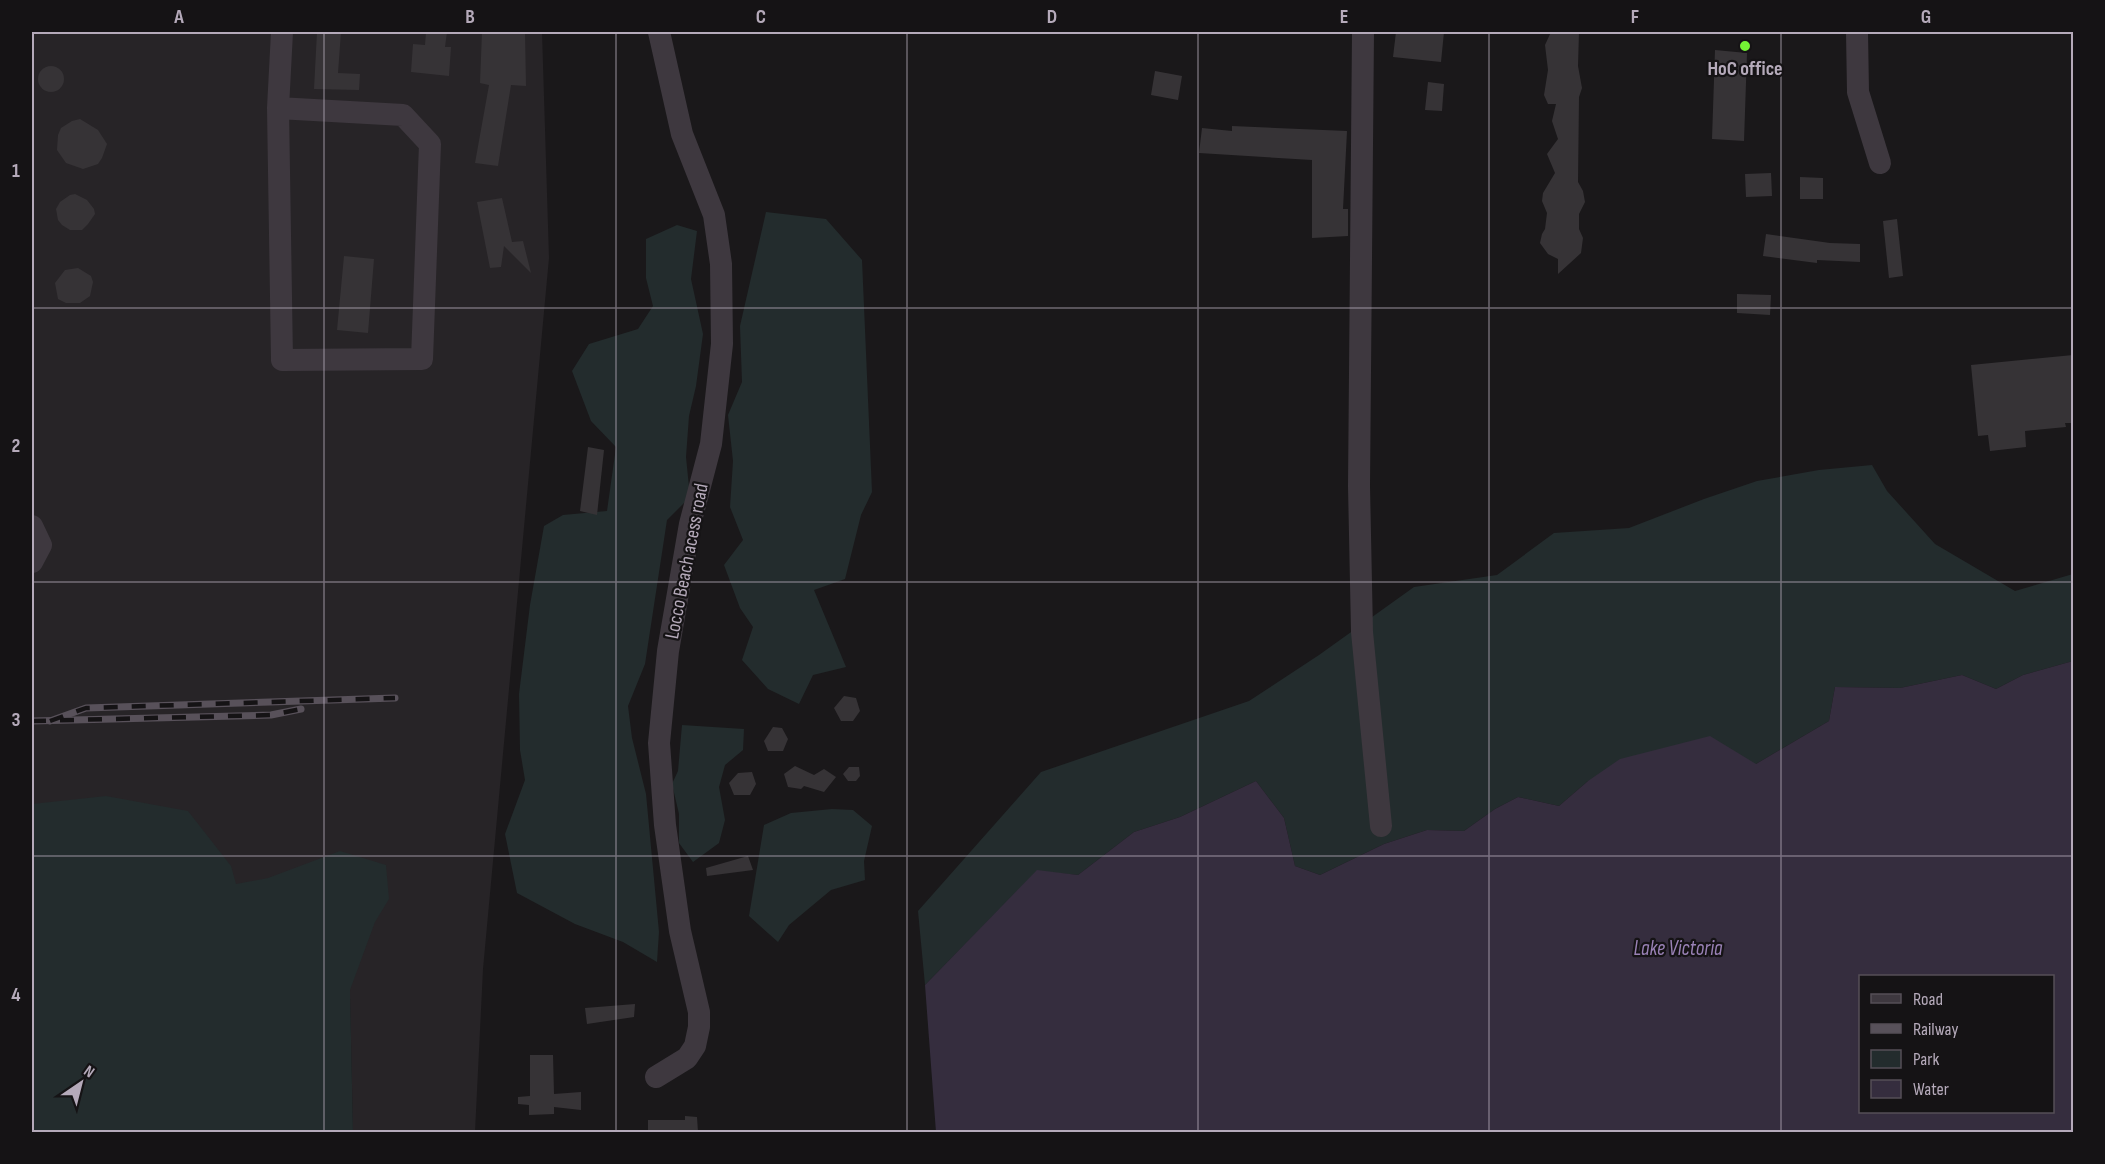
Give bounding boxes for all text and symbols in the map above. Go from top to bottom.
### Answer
text: A [173,5,184,29]
text: B [465,5,475,29]
text: C [756,5,766,29]
text: D [1047,5,1057,29]
text: E [1340,5,1348,29]
text: F [1631,5,1639,29]
text: G [1921,5,1931,29]
marker: HoC office [1738,39,1752,53]
place label: HoC office [1707,57,1783,81]
text: 1 [12,159,20,183]
text: 2 [12,434,20,458]
street label: Locco Beach acess road [660,481,714,641]
text: 3 [12,708,21,732]
water label: Lake Victoria [1634,936,1723,961]
legend [1859,975,2054,1113]
text: 4 [11,983,21,1007]
text: Road [1913,989,1943,1010]
text: Railway [1913,1019,1958,1040]
text: Park [1913,1049,1939,1070]
north arrow [51,1053,111,1113]
text: N [80,1062,98,1082]
text: Water [1913,1079,1949,1100]

